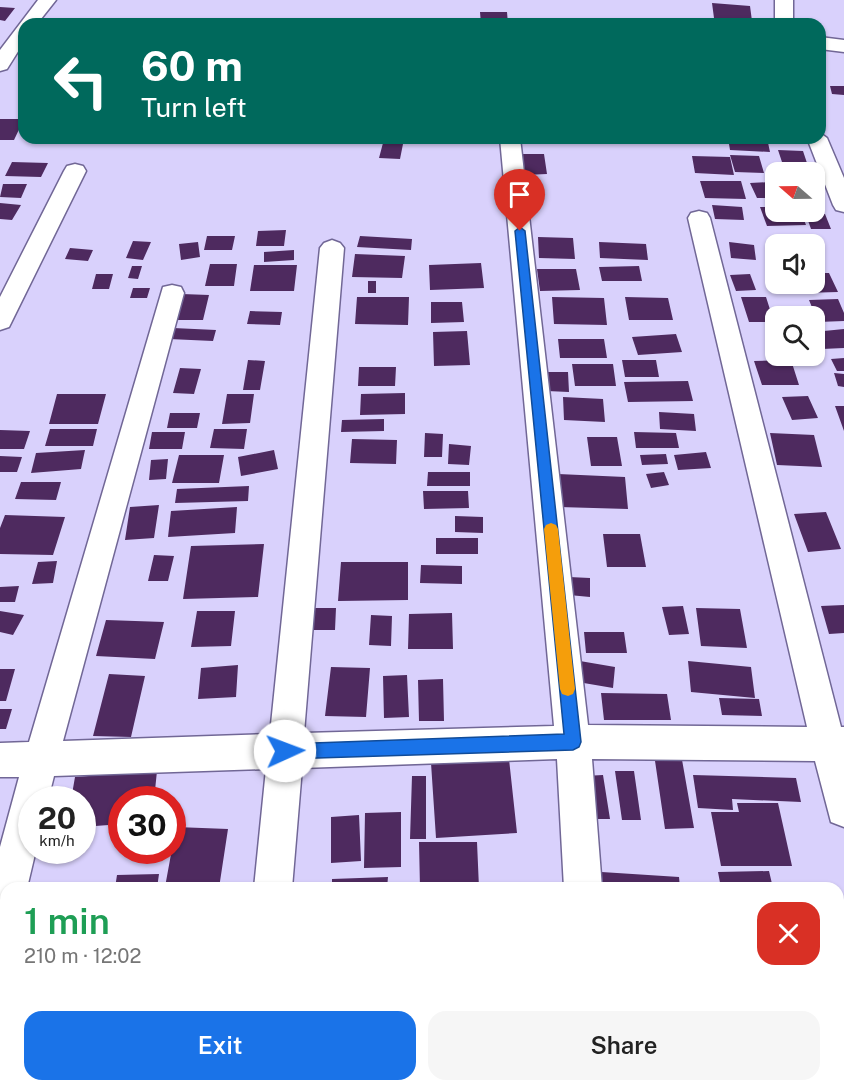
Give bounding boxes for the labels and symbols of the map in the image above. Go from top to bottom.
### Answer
north arrow [765,162,825,222]
pin [494,169,545,231]
position arrow [253,719,317,783]
speed limit sign: 30 [108,786,186,864]

